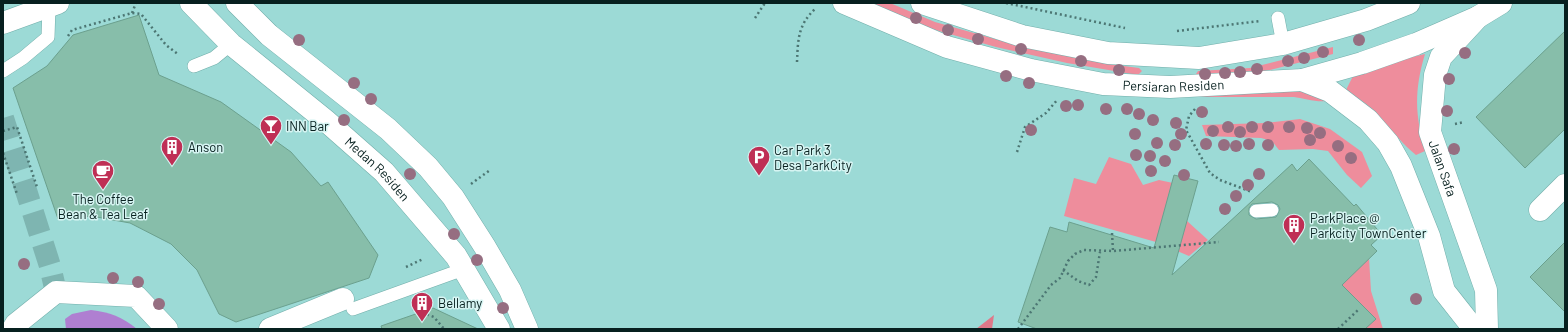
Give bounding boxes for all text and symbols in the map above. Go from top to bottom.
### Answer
street label: Persiaran Residen [1122,76,1225,95]
bar icon: INN Bar [258,113,284,146]
place label: INN Bar [286,118,329,134]
street label: Medan Residen [342,133,413,204]
building icon: Anson [159,134,185,167]
street label: Jalan Safa [1425,138,1460,198]
place label: Anson [188,139,223,155]
place label: Car Park 3 Desa ParkCity [774,142,852,173]
parking icon: Car Park 3 Desa ParkCity [746,144,772,177]
cafe icon: The Coffee Bean & Tea Leaf [90,158,116,191]
place label: The Coffee Bean & Tea Leaf [58,191,149,222]
place label: ParkPlace @ Parkcity TownCenter [1310,210,1427,241]
building icon: ParkPlace @ Parkcity TownCenter [1281,212,1307,245]
building icon: Bellamy [409,290,435,323]
place label: Bellamy [438,295,482,311]

